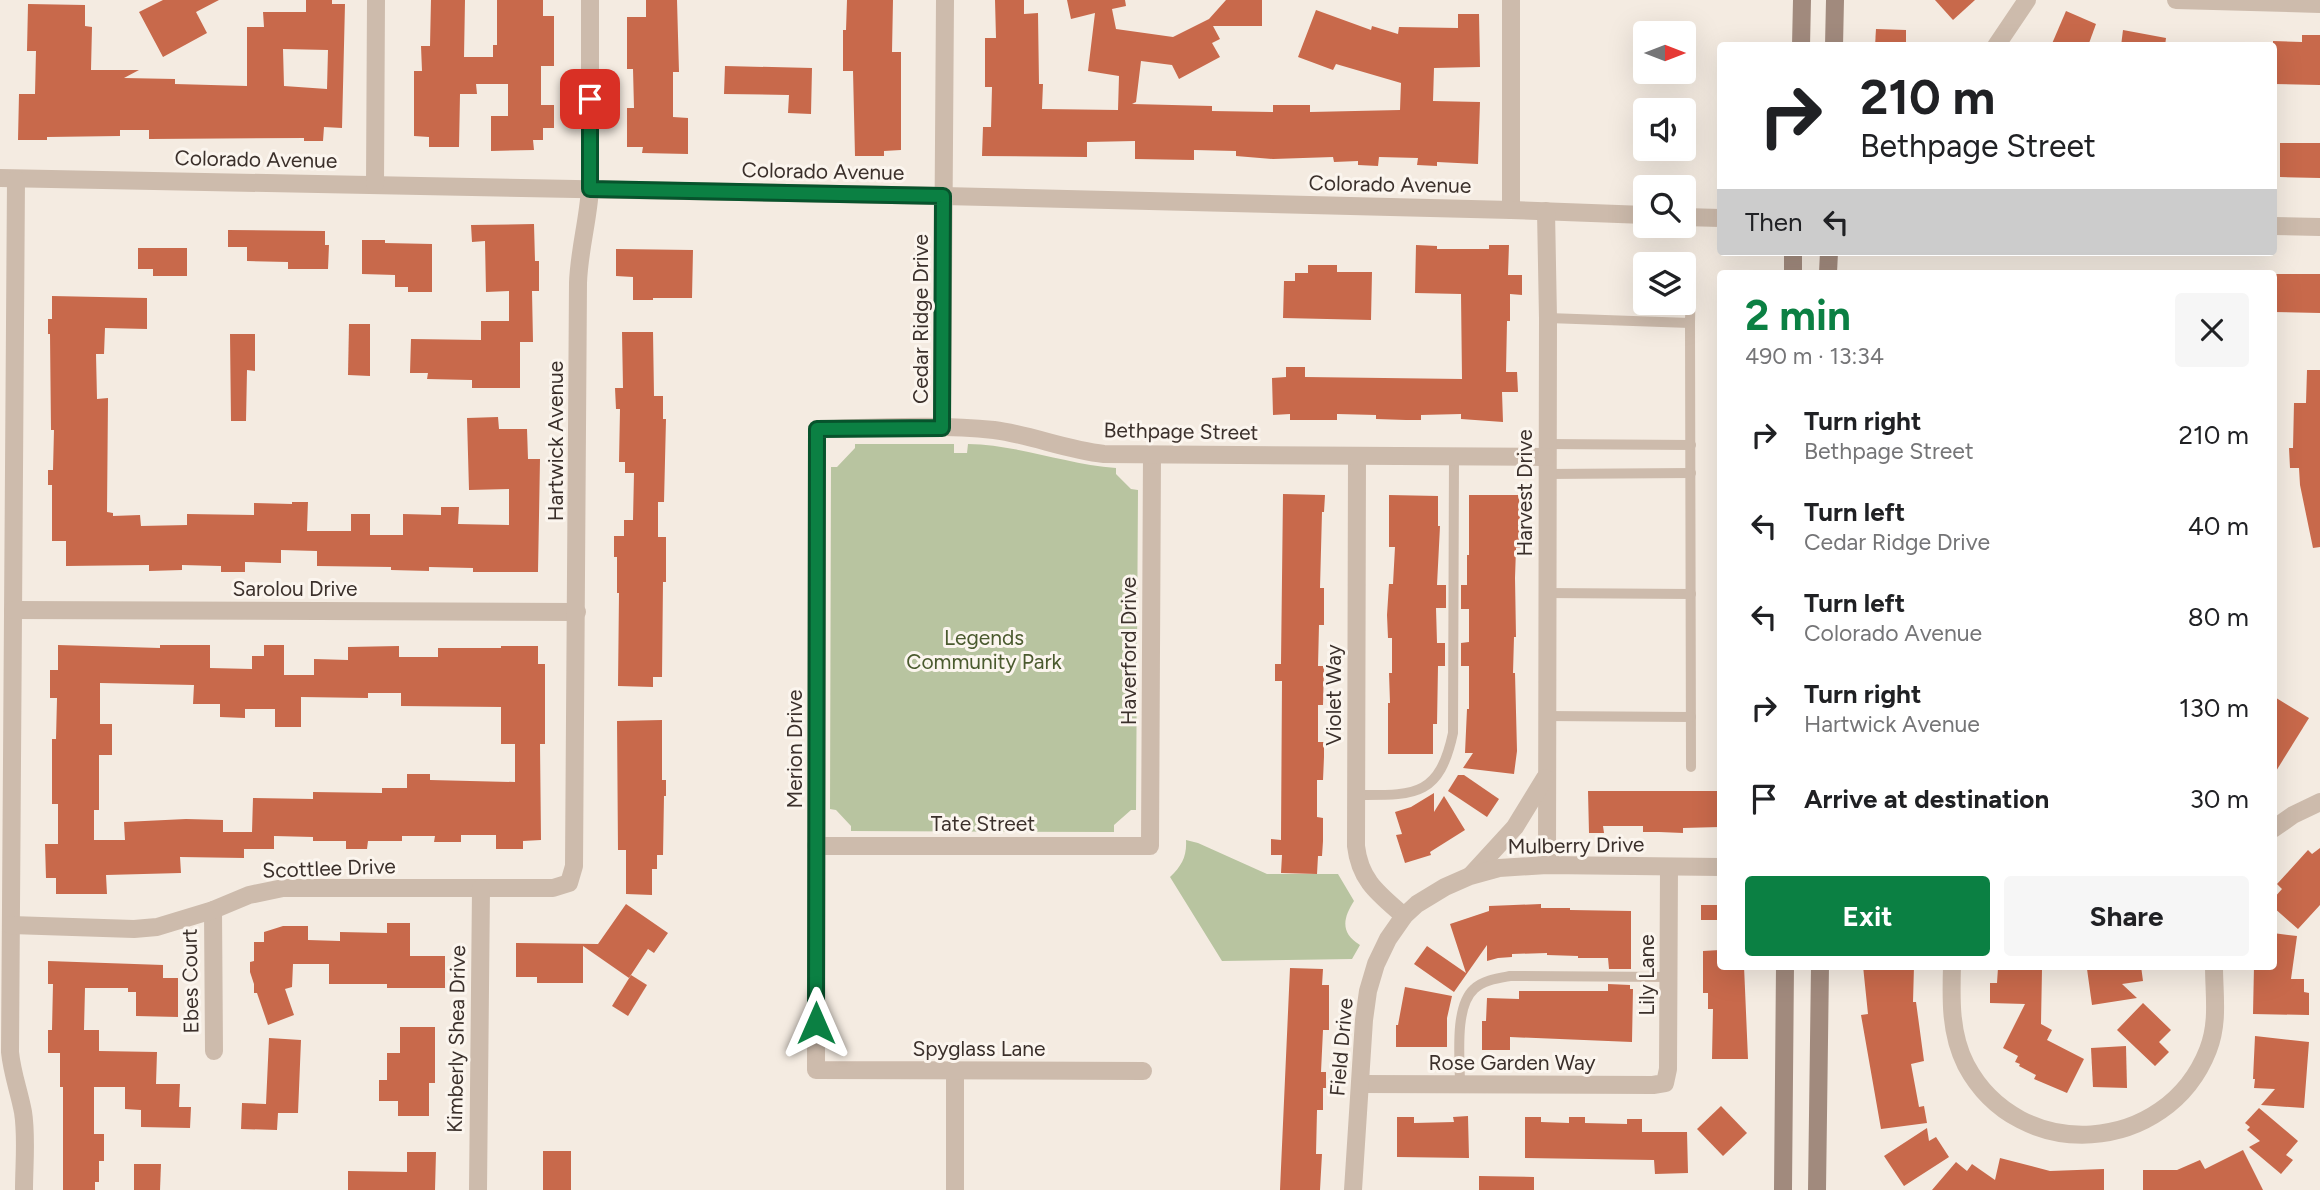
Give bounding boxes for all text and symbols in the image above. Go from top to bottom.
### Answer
north arrow [1633,21,1696,84]
map controls [1633,21,1696,315]
text: 210 m [1860,67,1995,126]
pin [560,69,620,129]
icon: right [1745,70,1836,161]
icon: arrive [571,80,609,118]
button: sound [1633,98,1696,161]
text: Bethpage Street [1860,127,2096,165]
street label: Colorado Avenue [174,145,338,173]
street label: Colorado Avenue [741,157,905,185]
street label: Colorado Avenue [1308,170,1472,198]
button: search [1633,175,1696,238]
icon: left [1817,203,1855,241]
text: Then [1745,206,1803,238]
street label: Cedar Ridge Drive [908,234,933,404]
button: layers [1633,252,1696,315]
text: 2 min [1745,290,1851,341]
button: close [2175,293,2249,367]
text: 490 m · 13:34 [1745,342,1884,370]
street label: Hartwick Avenue [543,361,568,521]
text: Turn right [1804,405,1921,437]
icon: right [1745,416,1783,454]
street label: Bethpage Street [1103,417,1259,445]
text: 210 m [2179,419,2249,451]
street label: Harvest Drive [1512,429,1537,557]
text: Bethpage Street [1804,437,1974,465]
text: Turn left [1804,496,1905,528]
icon: left [1745,507,1783,545]
text: 40 m [2188,510,2249,542]
text: Cedar Ridge Drive [1804,528,1990,556]
street label: Sarolou Drive [232,576,358,601]
street label: Haverford Drive [1116,577,1141,725]
text: Turn left [1804,587,1905,619]
icon: left [1745,598,1783,636]
text: 80 m [2188,601,2249,633]
text: Colorado Avenue [1804,619,1982,647]
park label: Legends Community Park [906,625,1063,674]
street label: Violet Way [1321,644,1346,746]
text: Turn right [1804,678,1921,710]
icon: right [1745,689,1783,727]
street label: Merion Drive [782,690,807,808]
text: 130 m [2179,692,2249,724]
text: Hartwick Avenue [1804,710,1980,738]
icon: arrive [1745,780,1783,818]
text: Arrive at destination [1804,783,2049,815]
text: 30 m [2190,783,2249,815]
street label: Tate Street [931,811,1035,836]
street label: Mulberry Drive [1507,831,1645,859]
street label: Scottlee Drive [262,853,396,883]
button: Exit [1745,876,1990,956]
button: Share [2004,876,2249,956]
street label: Ebes Court [177,928,203,1034]
street label: Lily Lane [1634,934,1659,1016]
street label: Kimberly Shea Drive [442,945,470,1133]
position arrow [779,986,853,1060]
street label: Field Drive [1324,997,1358,1097]
street label: Spyglass Lane [912,1036,1046,1061]
street label: Rose Garden Way [1428,1050,1596,1075]

